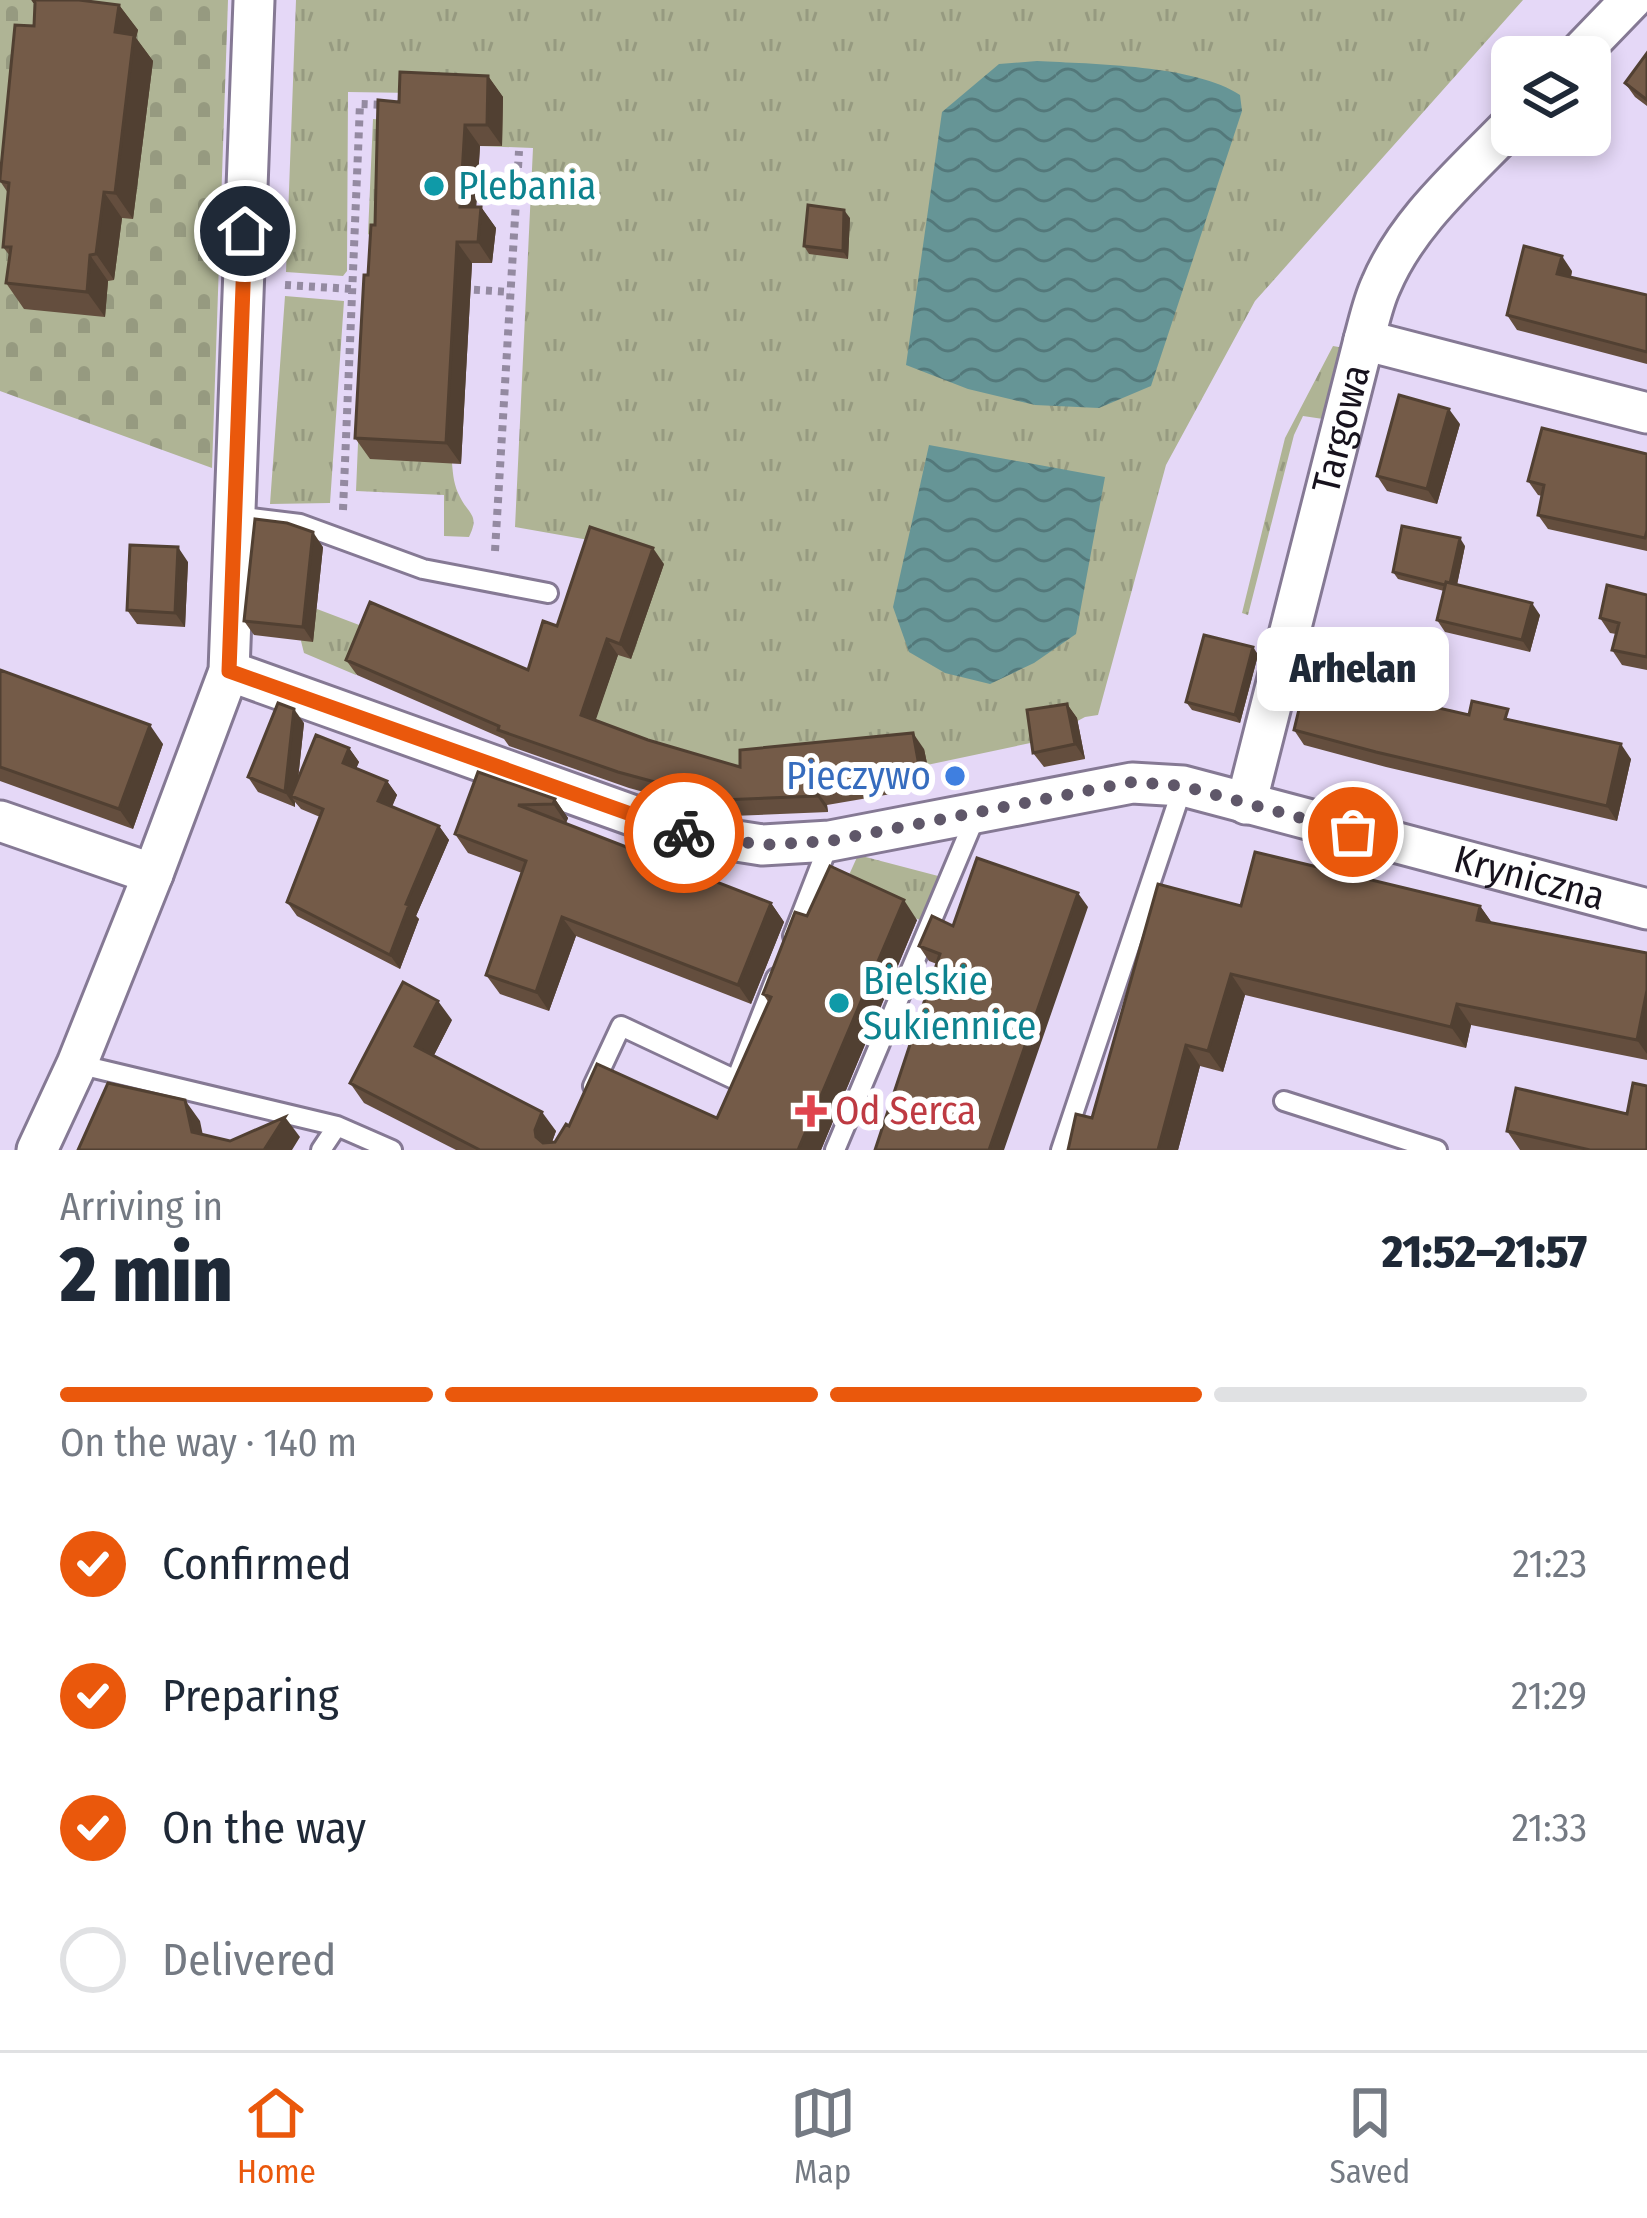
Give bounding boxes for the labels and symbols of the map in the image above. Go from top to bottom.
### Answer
place label: Plebania [458,163,596,209]
marker: Plebania [421,173,447,199]
pin [194,180,296,282]
street label: Targowa [1303,360,1380,498]
callout: Arhelan [1257,628,1449,712]
place label: Pieczywo [786,753,931,799]
marker: Pieczywo [942,763,968,789]
courier [624,773,744,893]
pin [1302,781,1404,883]
street label: Kryniczna [1449,836,1610,920]
place label: Bielskie Sukiennice [863,958,1036,1049]
marker: Bielskie Sukiennice [826,990,852,1016]
place label: Od Serca [835,1088,976,1134]
marker: Od Serca [798,1098,824,1124]

